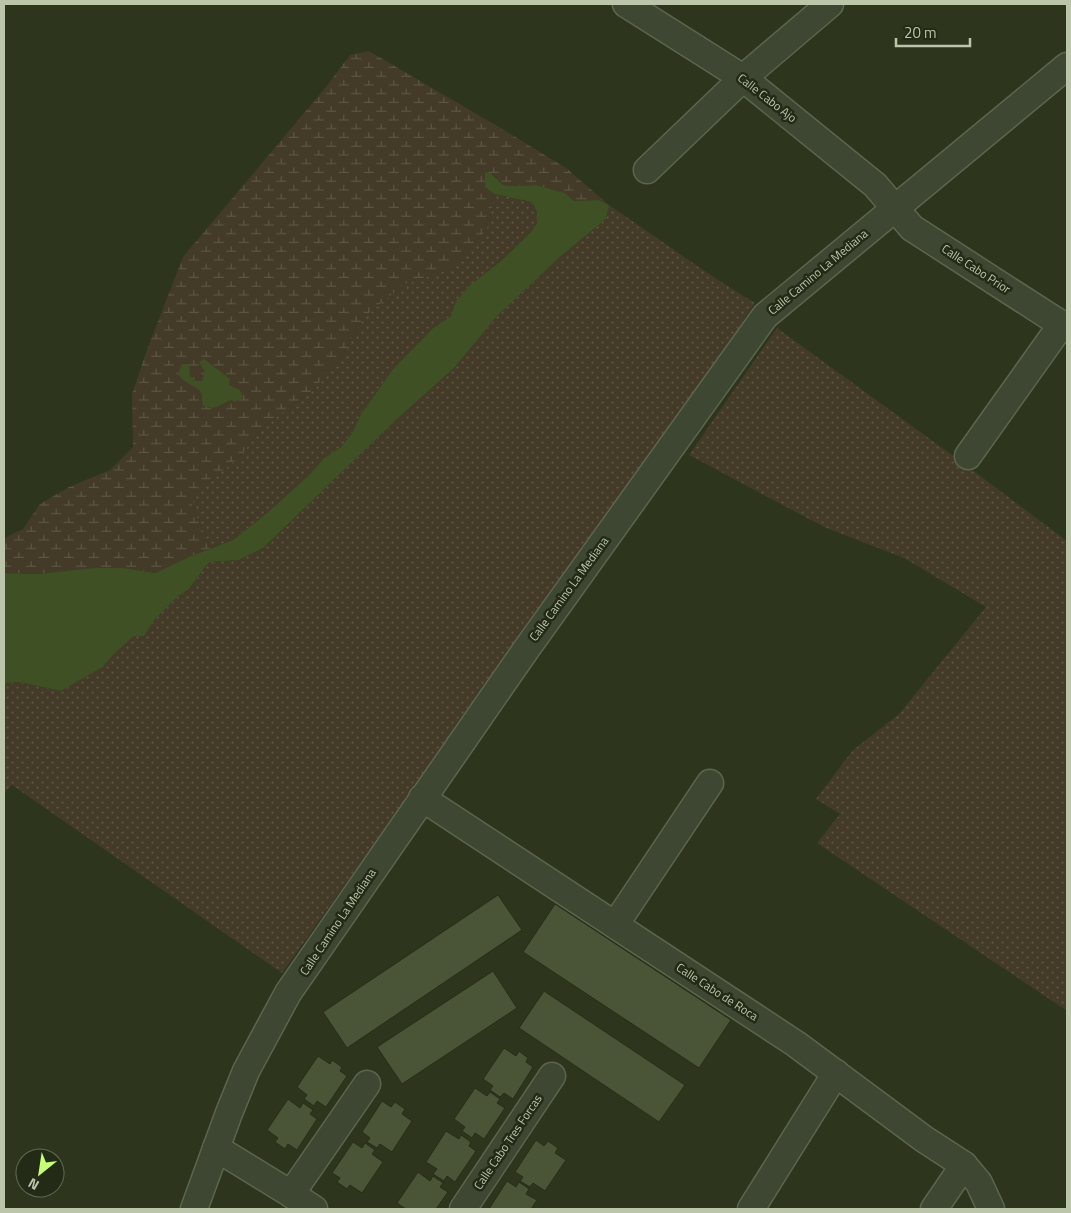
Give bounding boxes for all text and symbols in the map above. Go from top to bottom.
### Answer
scale bar [896,15,970,47]
text: 20 m [904,21,937,44]
street label: Calle Cabo Ajo [734,68,801,127]
street label: Calle Camino La Mediana [764,224,872,319]
street label: Calle Cabo Prior [938,239,1015,298]
street label: Calle Camino La Mediana [524,532,613,645]
street label: Calle Camino La Mediana [295,864,381,979]
street label: Calle Cabo de Roca [672,958,762,1025]
street label: Calle Cabo Tres Forcas [469,1090,547,1193]
north arrow [15,1148,65,1198]
text: N [24,1173,43,1196]

